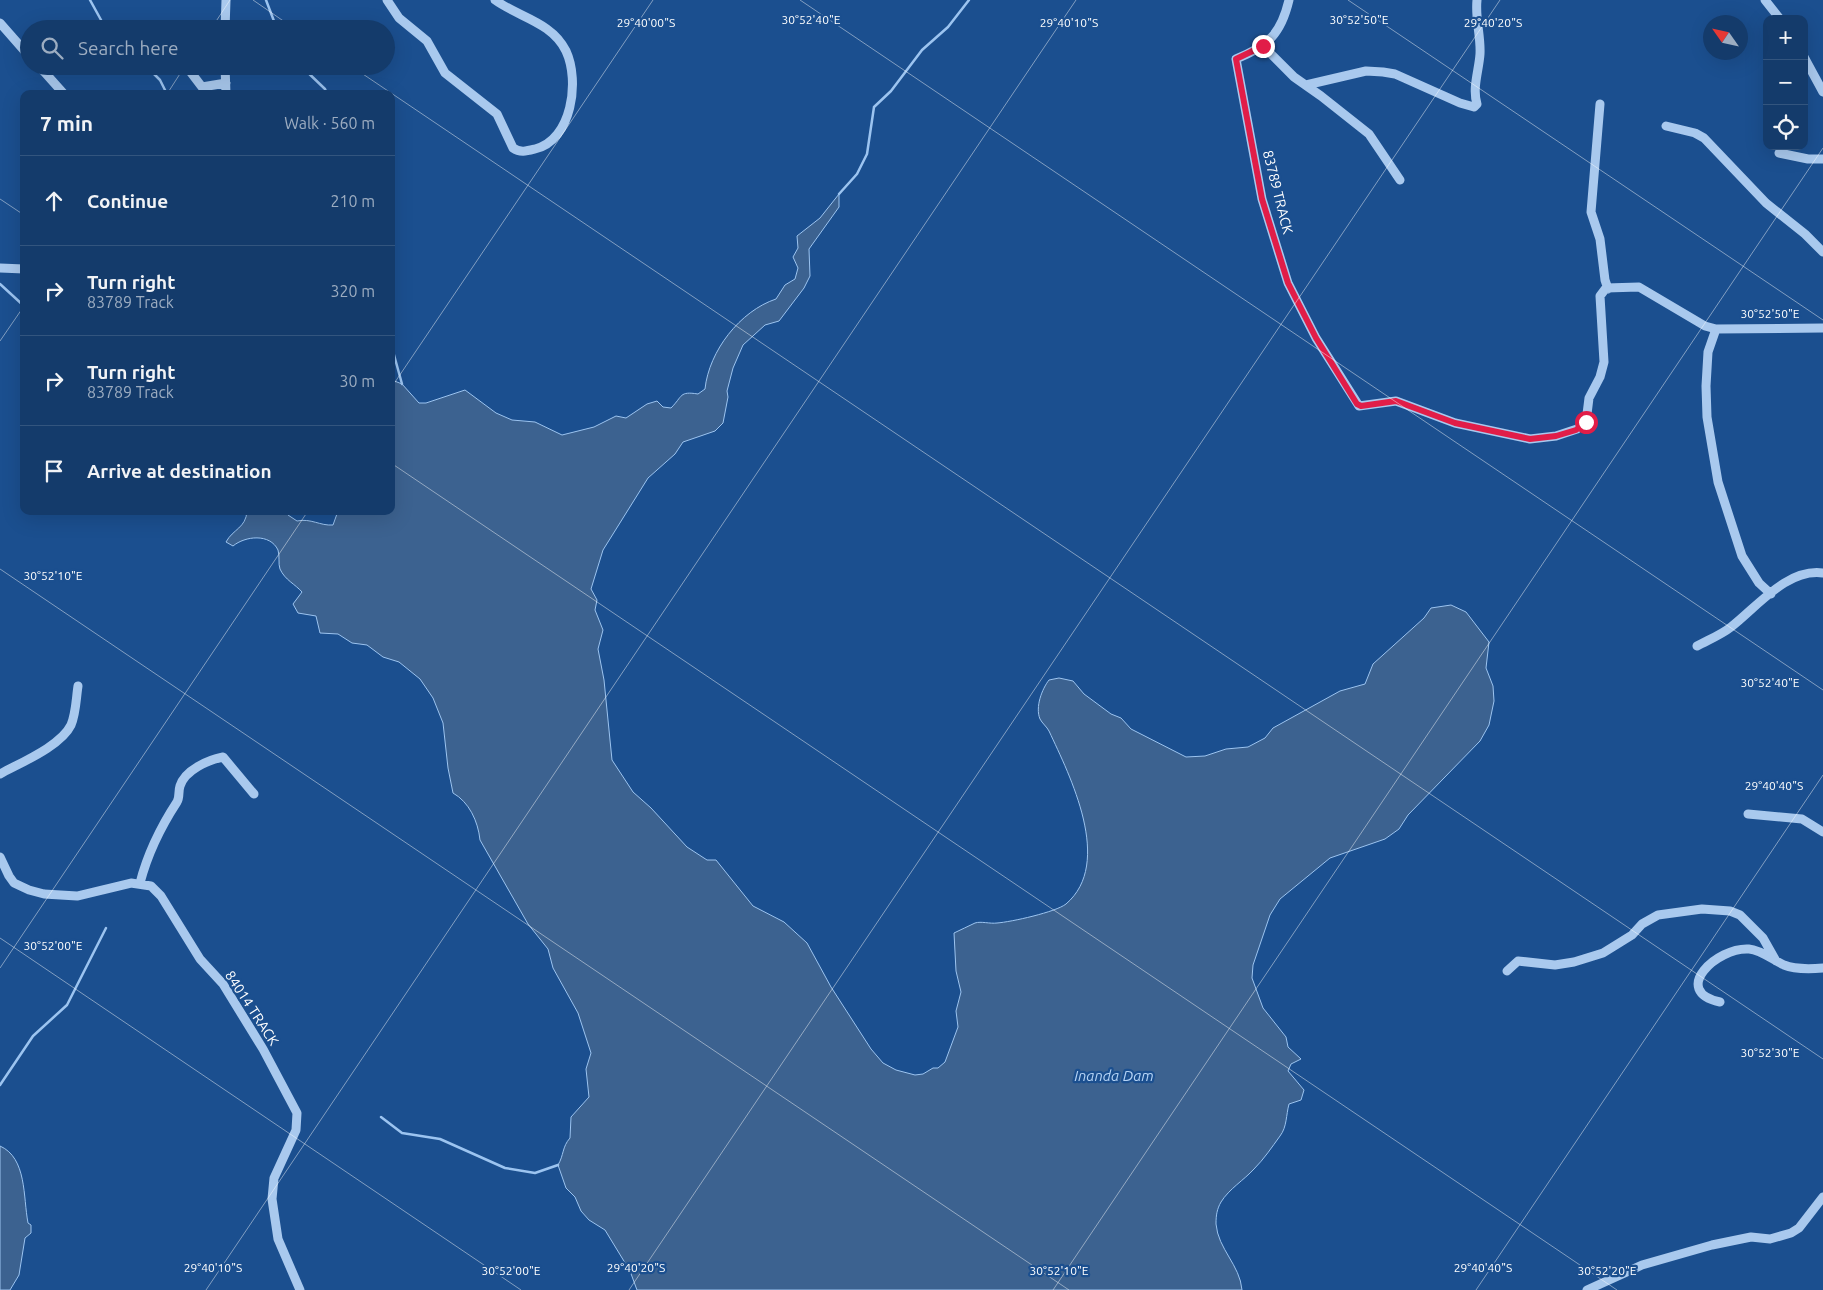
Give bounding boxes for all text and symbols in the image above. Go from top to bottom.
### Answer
text: 30°52'40"E [782,13,841,26]
text: 30°52'50"E [1330,13,1389,26]
north arrow [1703,15,1748,60]
map controls [1763,15,1808,150]
button: + [1763,15,1808,60]
text: 29°40'00"S [617,16,675,29]
text: 29°40'10"S [1040,16,1098,29]
text: 29°40'20"S [1464,16,1522,29]
search box [20,20,395,75]
icon: search [38,34,66,62]
route end [1252,35,1275,58]
text: Search here [78,37,178,59]
button: − [1763,60,1808,105]
button: locate [1763,105,1808,150]
text: 7 min [40,111,93,135]
text: Walk · 560 m [284,114,375,132]
street label: 83789 TRACK [1260,149,1296,236]
icon: ahead [40,187,68,215]
text: Continue [87,190,168,212]
text: 210 m [330,192,375,210]
text: Turn right [87,271,175,293]
icon: right [40,277,68,305]
text: 320 m [330,282,375,300]
text: 83789 Track [87,293,174,311]
text: 30°52'50"E [1741,307,1800,320]
text: Turn right [87,361,175,383]
icon: right [40,367,68,395]
text: 30 m [339,372,375,390]
text: 83789 Track [87,383,174,401]
route start [1575,411,1598,434]
icon: arrive [40,457,68,485]
text: Arrive at destination [87,460,272,482]
text: 30°52'10"E [24,569,83,582]
text: 30°52'40"E [1741,676,1800,689]
text: 29°40'40"S [1745,779,1803,792]
text: 30°52'00"E [24,939,83,952]
street label: 84014 TRACK [222,968,282,1049]
text: 30°52'30"E [1741,1046,1800,1059]
water label: Inanda Dam [1074,1067,1154,1084]
text: 29°40'10"S [184,1261,242,1274]
text: 29°40'20"S [607,1261,665,1274]
text: 29°40'40"S [1454,1261,1512,1274]
text: 30°52'00"E [482,1264,541,1277]
text: 30°52'10"E [1030,1264,1089,1277]
text: 30°52'20"E [1578,1264,1637,1277]

